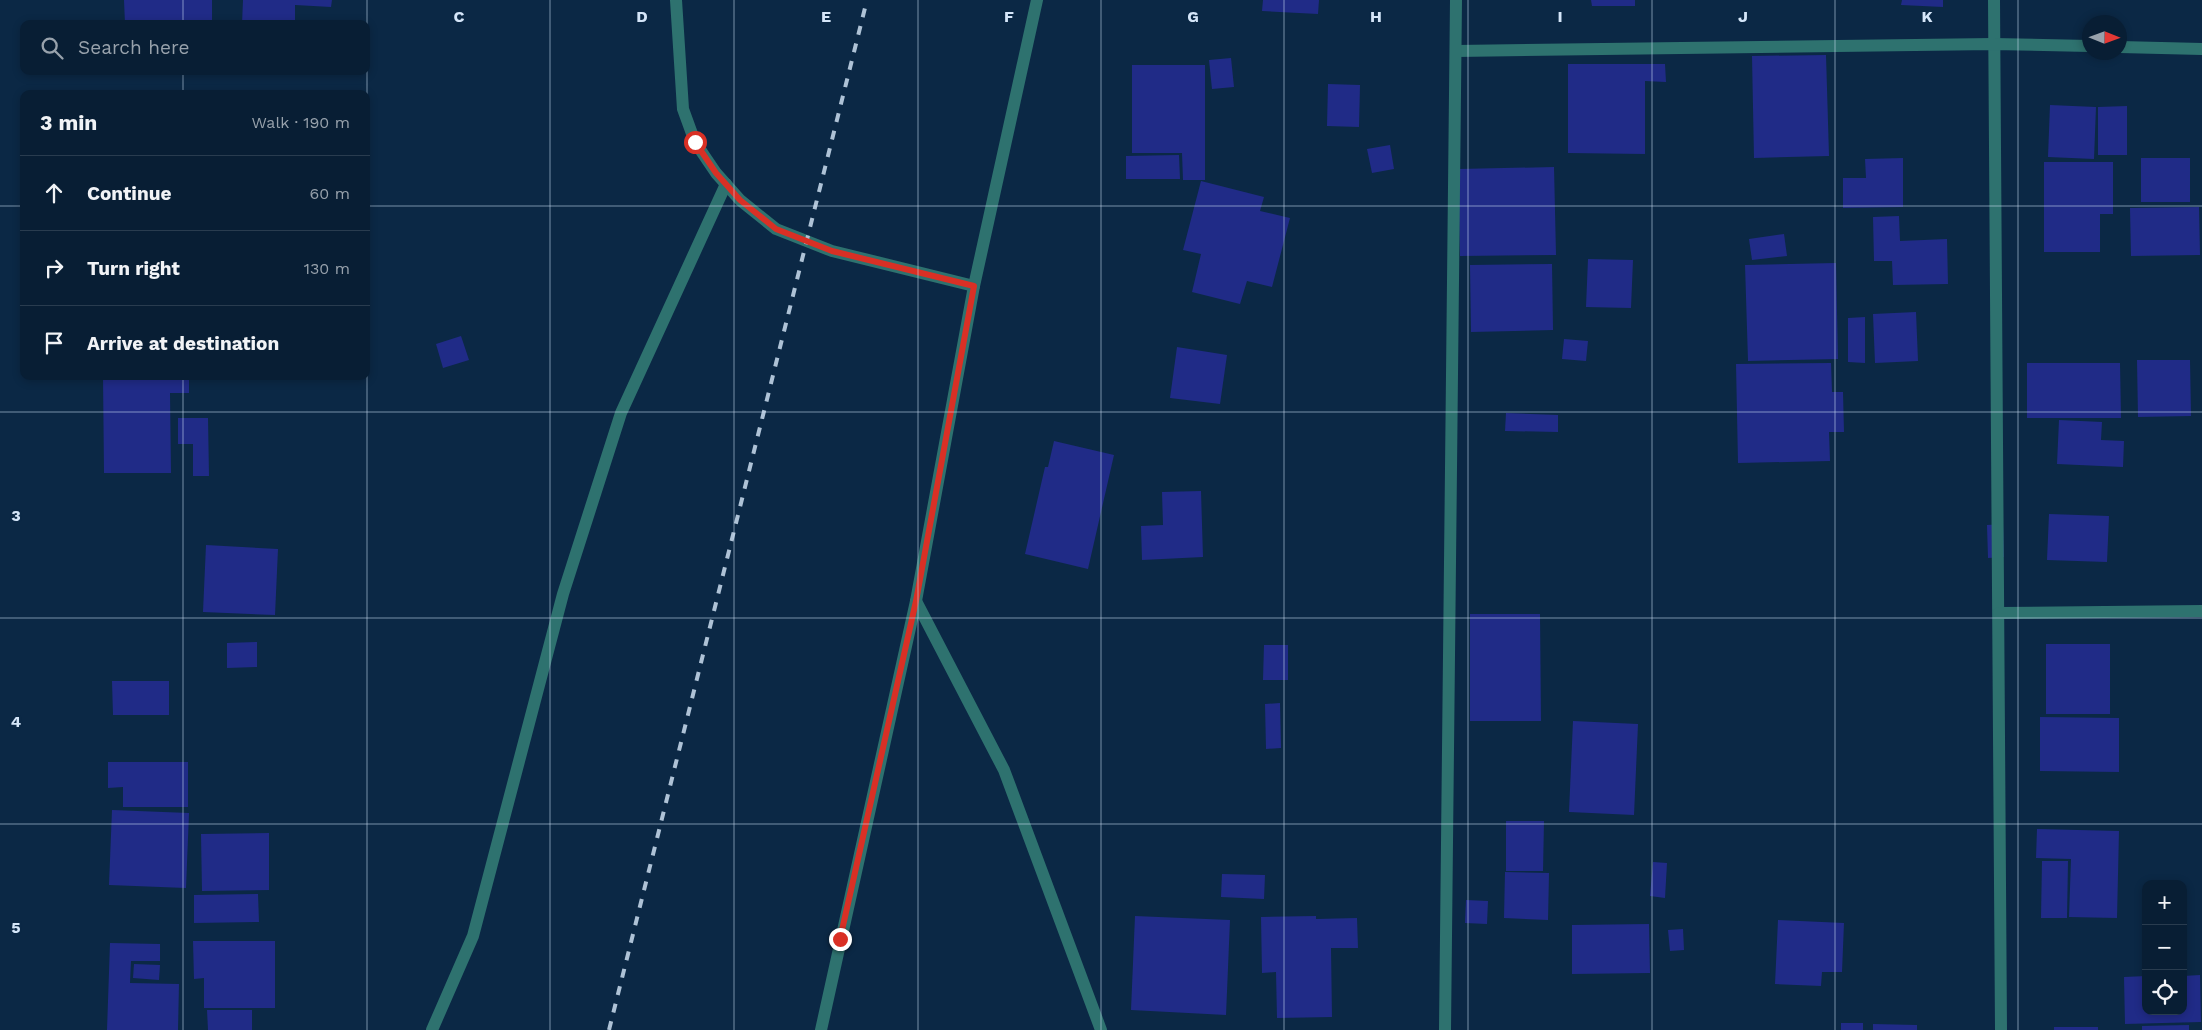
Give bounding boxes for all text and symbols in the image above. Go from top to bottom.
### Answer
text: C [454,7,465,26]
text: D [636,7,648,26]
text: E [821,7,831,26]
text: F [1004,7,1014,26]
text: G [1187,7,1199,26]
text: H [1370,7,1382,26]
text: I [1557,7,1563,26]
text: J [1738,7,1748,26]
text: K [1921,7,1933,26]
north arrow [2082,15,2127,60]
search box [20,20,370,75]
icon: search [38,34,66,62]
text: Search here [78,36,189,59]
text: 3 min [40,110,97,135]
text: Walk · 190 m [252,113,350,132]
route start [684,131,707,154]
icon: ahead [40,179,68,207]
text: Continue [87,182,171,205]
text: 60 m [310,184,350,203]
icon: right [40,254,68,282]
text: Turn right [87,257,180,280]
text: 130 m [304,259,350,278]
icon: arrive [40,329,68,357]
text: Arrive at destination [87,332,279,355]
text: 3 [11,506,21,525]
text: 4 [11,712,21,731]
map controls [2142,880,2187,1015]
button: + [2142,880,2187,925]
text: 5 [11,918,21,937]
button: − [2142,925,2187,970]
route end [829,928,852,951]
button: locate [2142,970,2187,1015]

